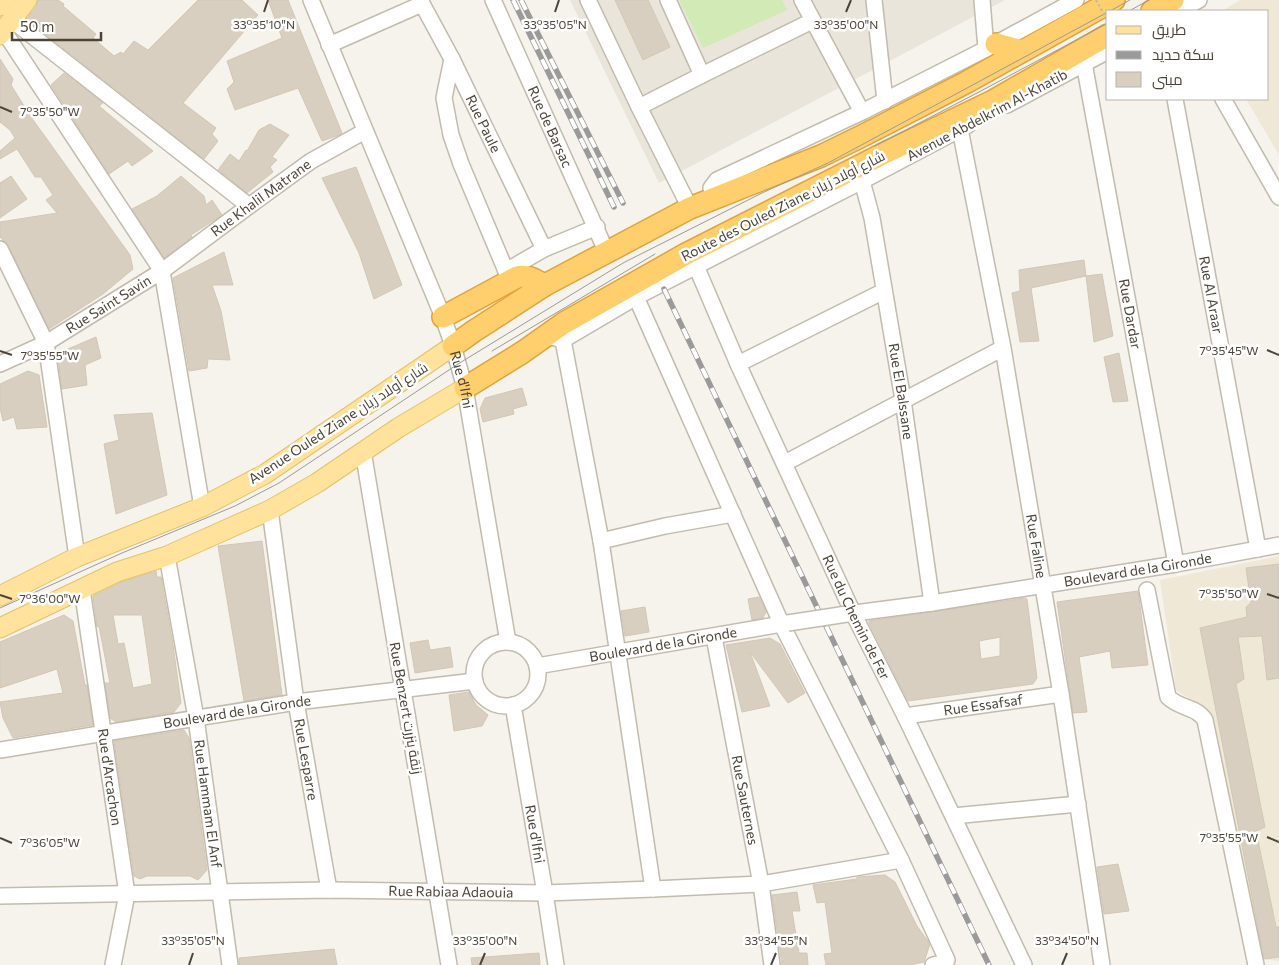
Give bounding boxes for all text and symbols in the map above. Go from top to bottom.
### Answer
scale bar [12,10,101,42]
legend [1106,10,1269,100]
text: 50 m [20,17,54,35]
text: 33°35'10"N [233,17,295,31]
text: 33°35'05"N [523,17,587,31]
text: 33°35'00"N [814,17,878,31]
text: طريق [1152,20,1186,40]
text: سكة حديد [1152,45,1214,63]
street label: Avenue Abdelkrim Al-Khatib [904,65,1070,164]
text: مبنى [1152,70,1183,90]
street label: Rue de Barsac [525,83,576,170]
street label: Rue Paule [463,92,505,155]
text: 7°35'50"W [20,104,80,118]
street label: Route des Ouled Ziane شارع أولاد زيان [678,147,888,265]
street label: Rue Khalil Matrane [207,155,314,240]
street label: Rue Al Araar [1196,254,1227,335]
street label: Rue Saint Savin [62,271,154,337]
street label: Rue Dardar [1116,277,1145,351]
street label: Rue El Balssane [885,342,918,440]
text: 7°35'45"W [1199,343,1259,357]
text: 7°35'55"W [21,348,79,362]
street label: Rue d'Ifni [447,349,477,410]
street label: Avenue Ouled Ziane شارع أولاد زيان [245,358,431,488]
street label: Rue Faline [1023,513,1050,579]
street label: Boulevard de la Gironde [1062,549,1213,590]
street label: Rue du Chemin de Fer [819,552,894,682]
text: 7°35'50"W [1199,586,1259,600]
text: 7°36'00"W [20,591,81,605]
street label: Boulevard de la Gironde [588,623,738,665]
street label: Rue Benzert زنقة بنزرت [386,640,426,775]
street label: Rue Essafsaf [942,690,1024,718]
street label: Boulevard de la Gironde [162,691,312,731]
street label: Rue Lesparre [291,717,322,802]
street label: Rue d'Arcachon [95,727,126,827]
street label: Rue Hammam El Anf [191,738,226,869]
street label: Rue Sauternes [729,754,762,846]
street label: Rue d'Ifni [522,803,549,865]
text: 7°35'55"W [1200,830,1258,844]
text: 7°36'05"W [20,835,80,849]
street label: Rue Rabiaa Adaouia [388,882,514,901]
text: 33°35'05"N [161,933,225,947]
text: 33°35'00"N [453,933,517,947]
text: 33°34'55"N [744,933,808,947]
text: 33°34'50"N [1035,933,1099,947]

